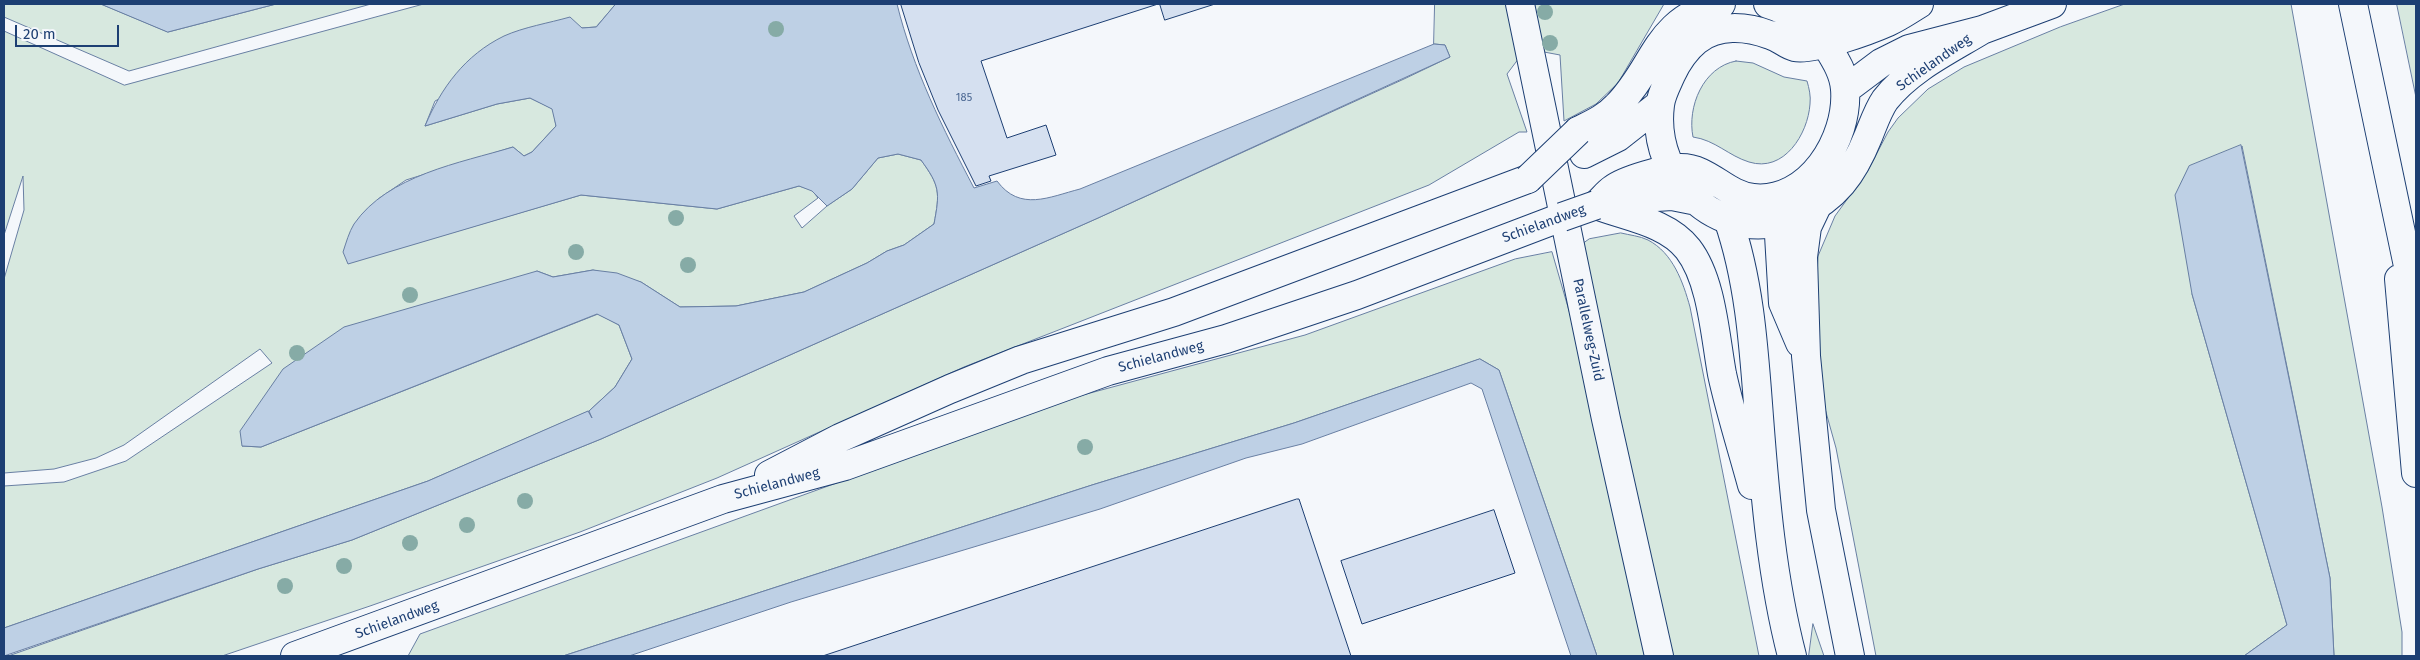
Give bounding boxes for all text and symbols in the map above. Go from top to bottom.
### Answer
scale bar [18,15,121,47]
text: 20 m [23,25,56,43]
street label: Schielandweg [1893,31,1975,95]
house number: 185 [956,91,972,105]
street label: Schielandweg [1500,201,1588,247]
street label: Parallelweg-Zuid [1569,277,1607,383]
street label: Schielandweg [1117,338,1205,376]
street label: Schielandweg [733,465,821,503]
street label: Schielandweg [353,597,441,643]

